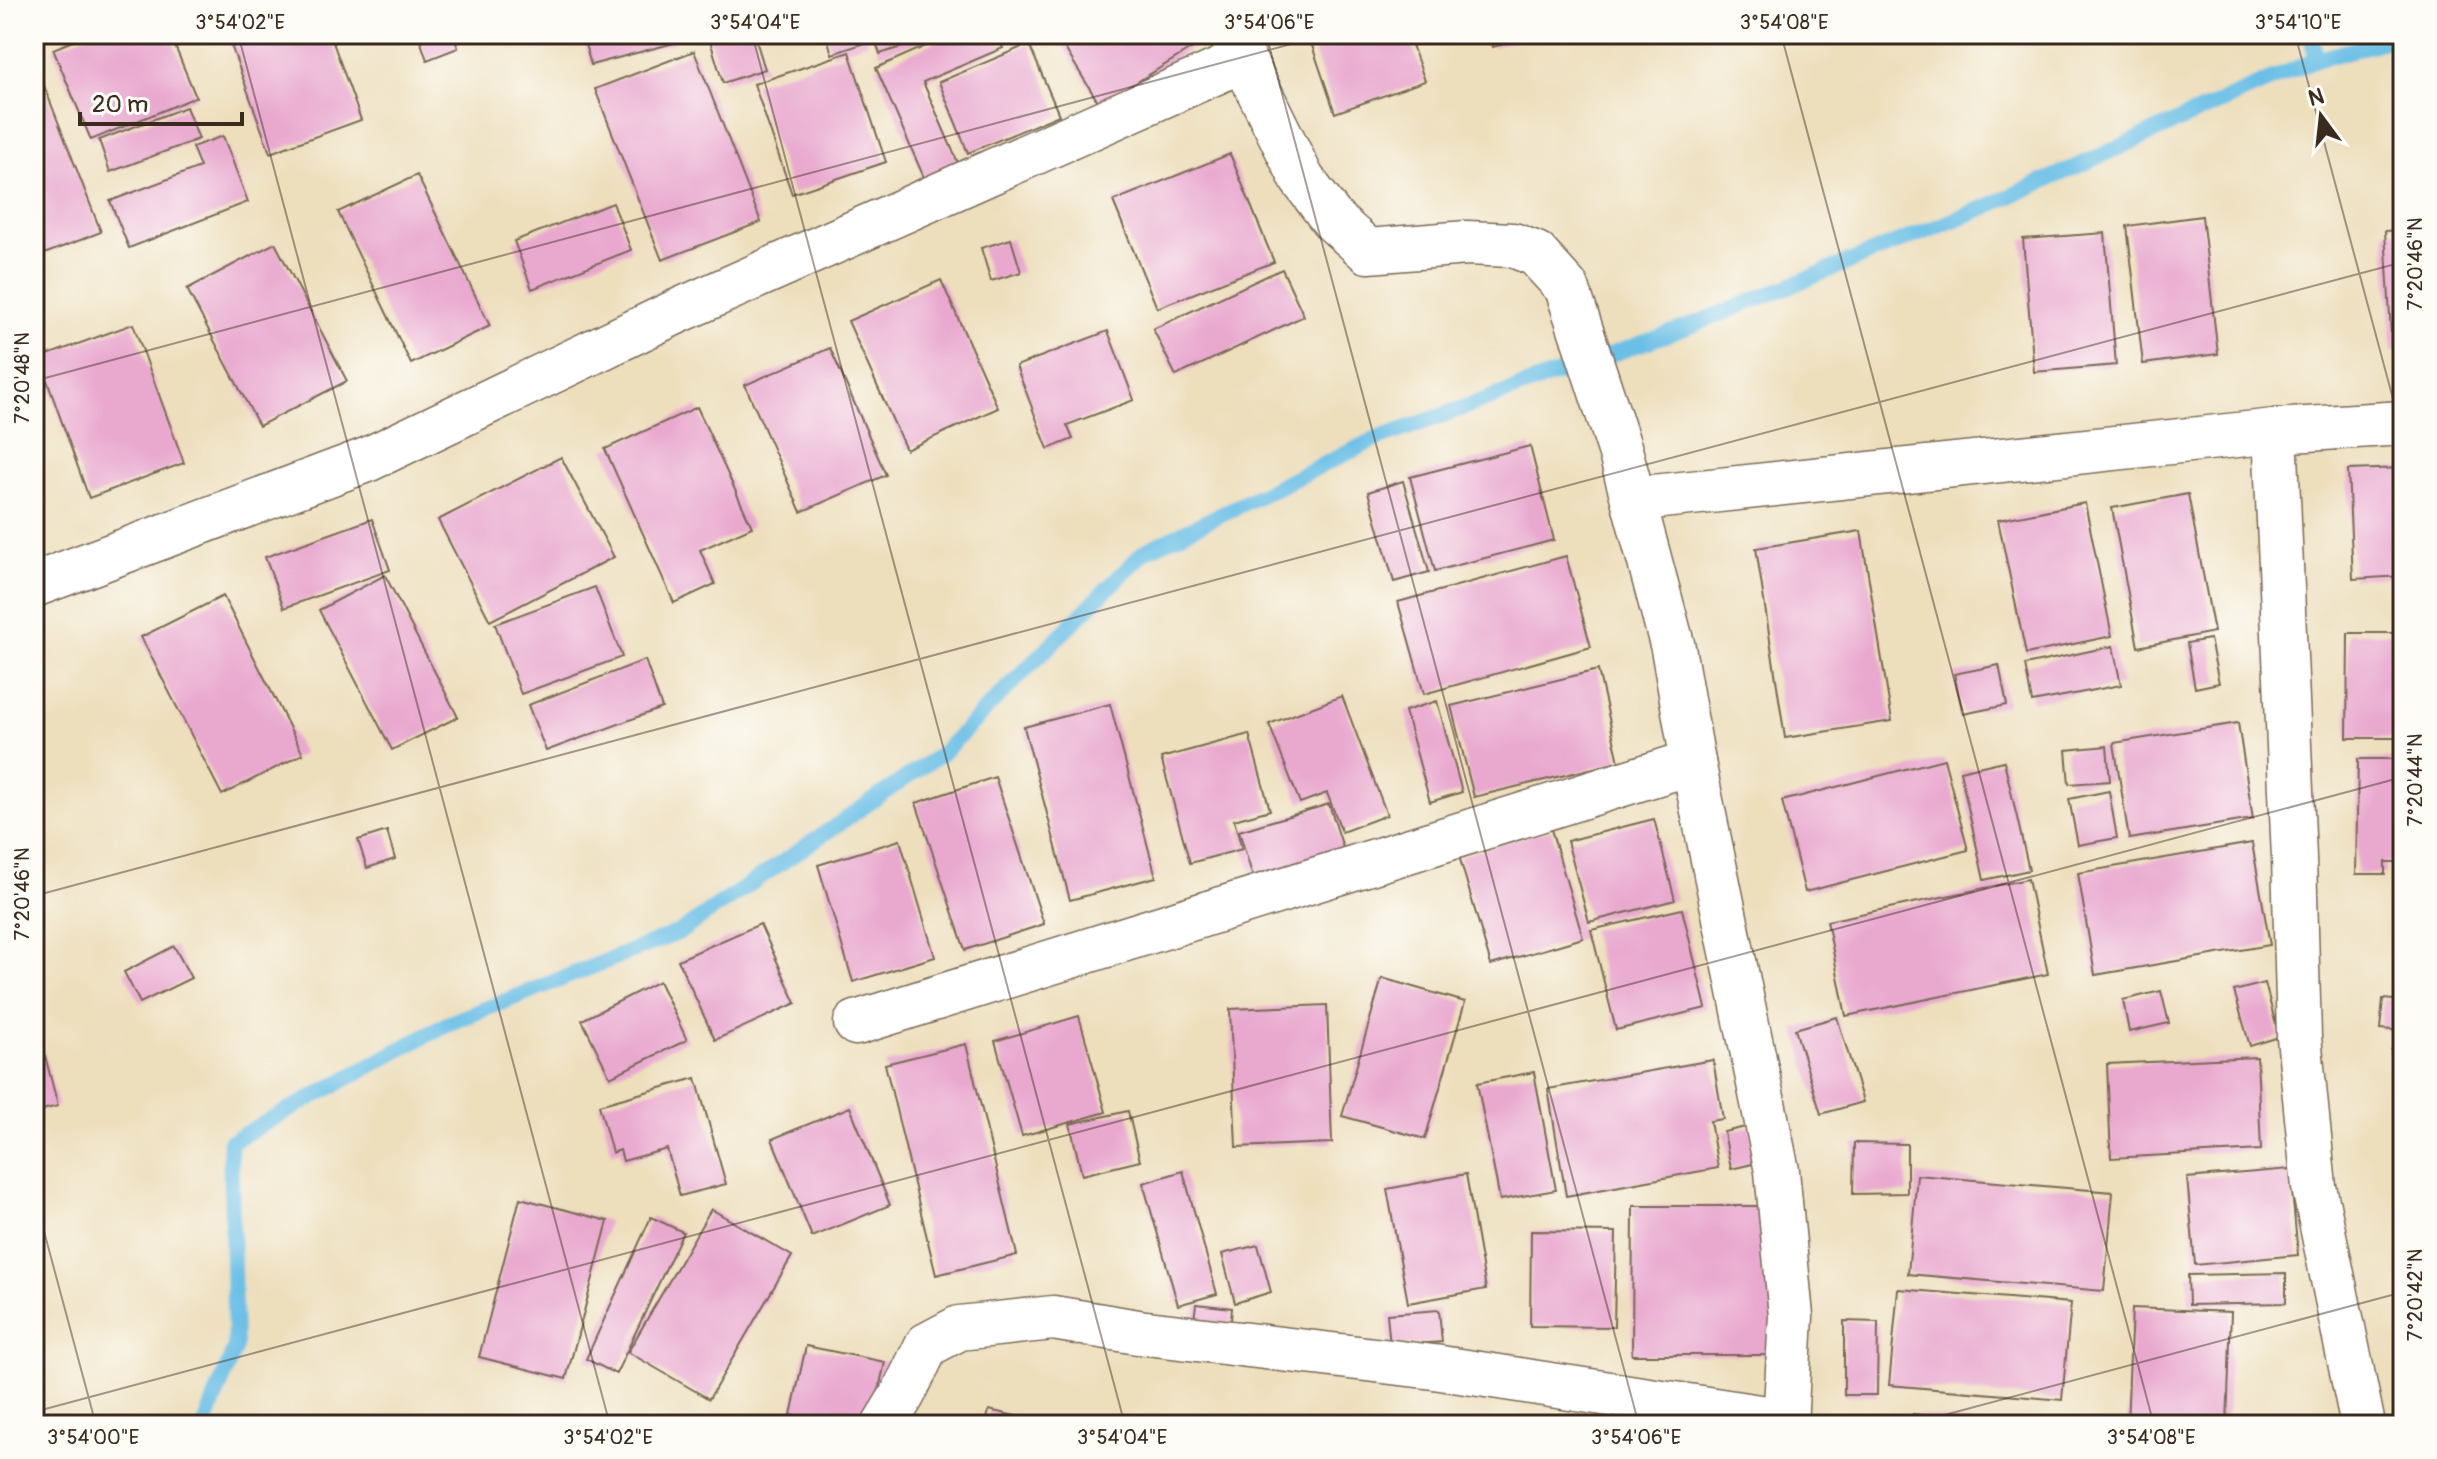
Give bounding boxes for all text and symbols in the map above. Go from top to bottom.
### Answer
text: 3°54'02"E [195,10,285,35]
text: 3°54'04"E [710,10,800,35]
text: 3°54'06"E [1224,10,1314,35]
text: 3°54'08"E [1740,10,1828,35]
text: 3°54'10"E [2255,10,2341,35]
scale bar [80,76,242,126]
north arrow [2281,76,2361,156]
text: N [2305,82,2327,113]
text: 20 m [92,90,148,119]
text: 7°20'46"N [2403,217,2428,311]
text: 7°20'48"N [10,332,35,424]
text: 7°20'44"N [2403,734,2428,826]
text: 7°20'46"N [10,847,35,941]
text: 7°20'42"N [2403,1249,2428,1341]
text: 3°54'00"E [47,1425,139,1450]
text: 3°54'02"E [563,1425,653,1450]
text: 3°54'04"E [1077,1425,1167,1450]
text: 3°54'06"E [1591,1425,1681,1450]
text: 3°54'08"E [2107,1425,2195,1450]

